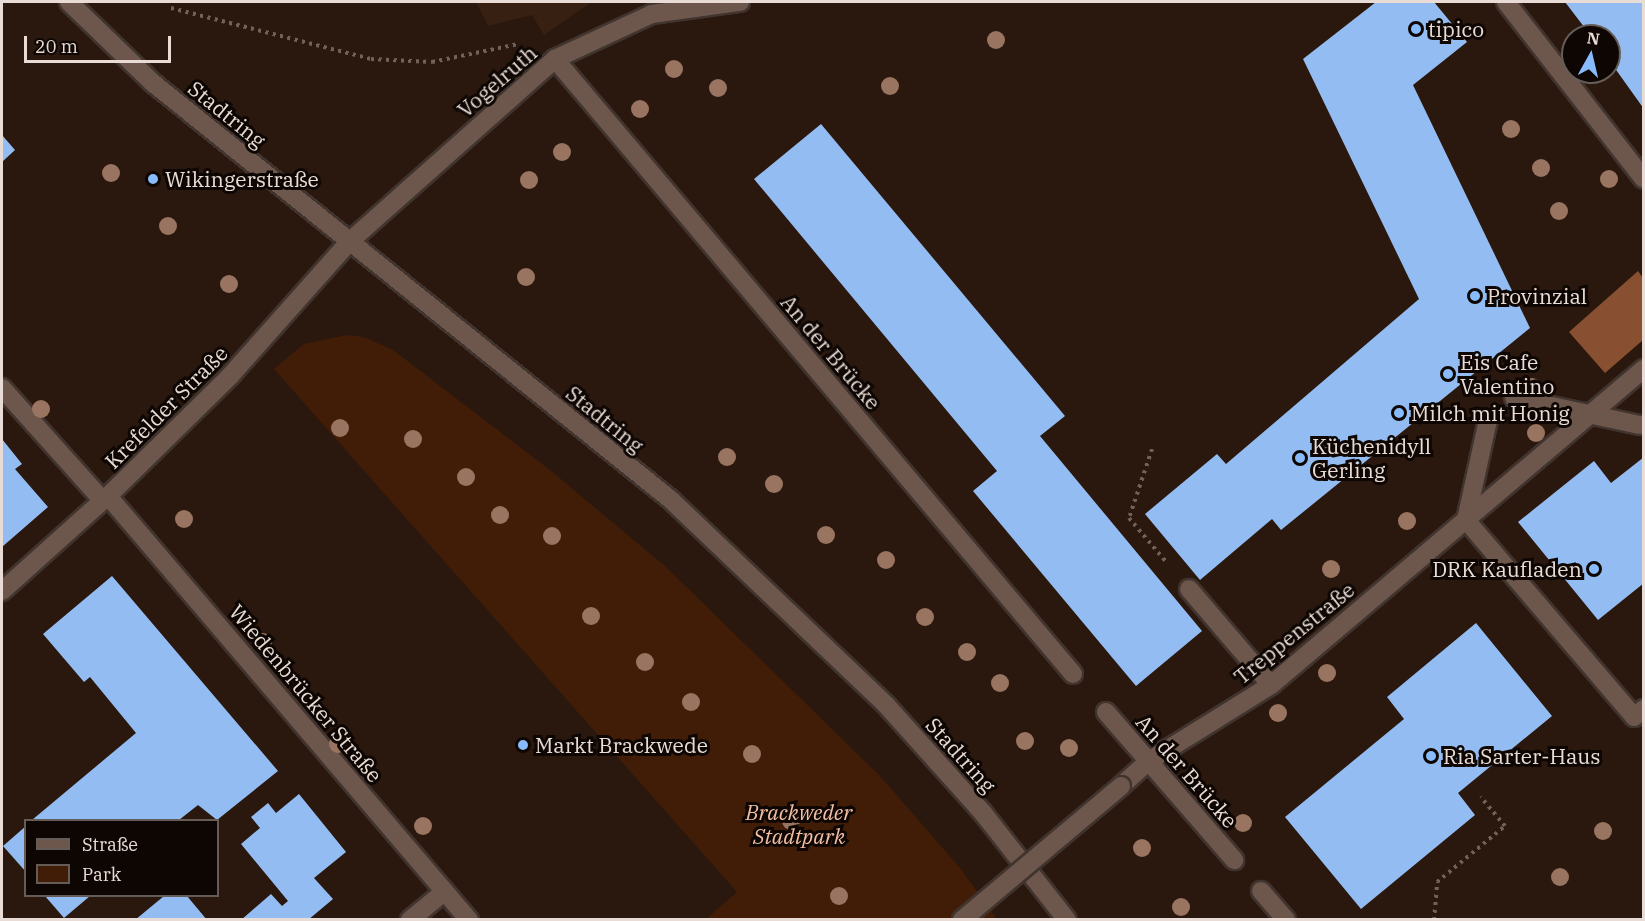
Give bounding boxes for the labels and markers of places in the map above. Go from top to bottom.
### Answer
place label: tipico [1428,16,1484,42]
marker: tipico [1409,22,1423,36]
place label: Wikingerstraße [165,166,319,192]
marker: Wikingerstraße [146,172,160,186]
place label: Provinzial [1487,283,1587,309]
marker: Provinzial [1468,289,1482,303]
place label: Eis Cafe Valentino [1460,349,1554,399]
marker: Eis Cafe Valentino [1441,367,1455,381]
place label: Milch mit Honig [1411,400,1570,426]
marker: Milch mit Honig [1392,406,1406,420]
place label: Küchenidyll Gerling [1312,433,1431,483]
marker: Küchenidyll Gerling [1293,451,1307,465]
place label: DRK Kaufladen [1432,556,1582,582]
marker: DRK Kaufladen [1587,562,1601,576]
place label: Markt Brackwede [535,732,708,758]
marker: Markt Brackwede [516,738,530,752]
place label: Ria Sarter-Haus [1443,743,1601,769]
marker: Ria Sarter-Haus [1424,749,1438,763]

